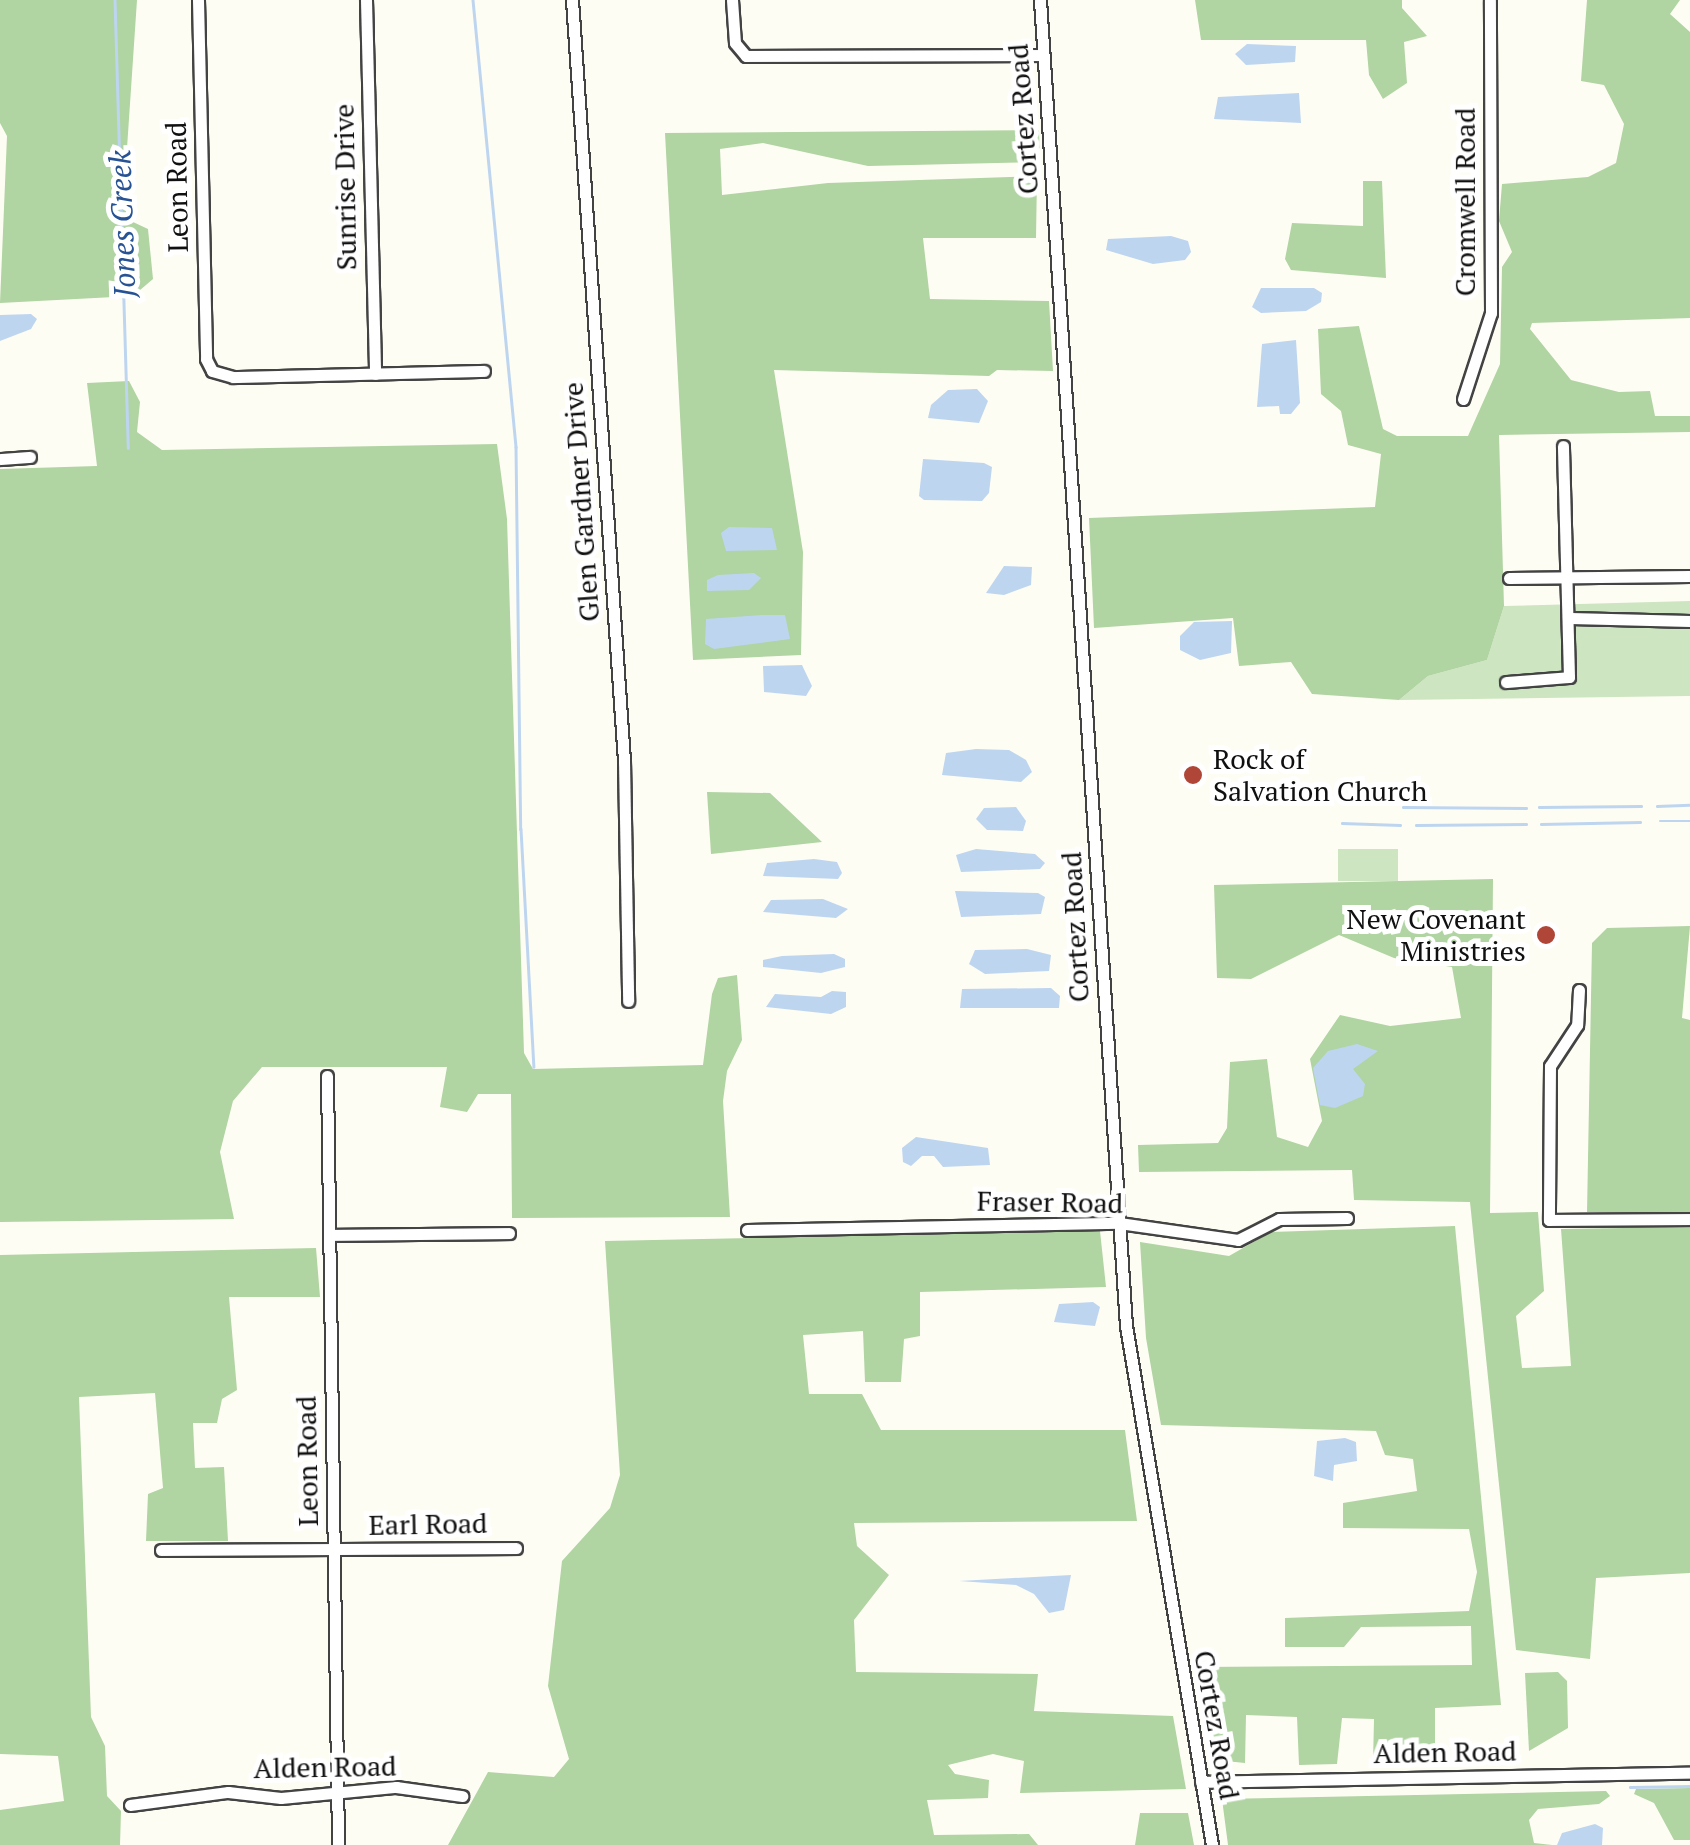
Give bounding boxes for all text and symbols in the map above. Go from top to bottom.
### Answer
street label: Cortez Road [1001,43,1045,195]
street label: Sunrise Drive [327,103,363,271]
street label: Cromwell Road [1448,108,1482,296]
street label: Leon Road [159,121,195,253]
water label: Jones Creek [101,150,143,298]
street label: Glen Gardner Drive [556,381,606,623]
place label: Rock of Salvation Church [1213,742,1427,808]
marker: Rock of Salvation Church [1182,764,1204,786]
street label: Cortez Road [1054,851,1096,1003]
place label: New Covenant Ministries [1346,902,1526,968]
marker: New Covenant Ministries [1535,924,1557,946]
street label: Fraser Road [977,1184,1123,1220]
street label: Leon Road [289,1395,325,1527]
street label: Earl Road [368,1506,488,1542]
street label: Cortez Road [1187,1648,1247,1802]
street label: Alden Road [1373,1734,1517,1770]
street label: Alden Road [253,1749,397,1785]

